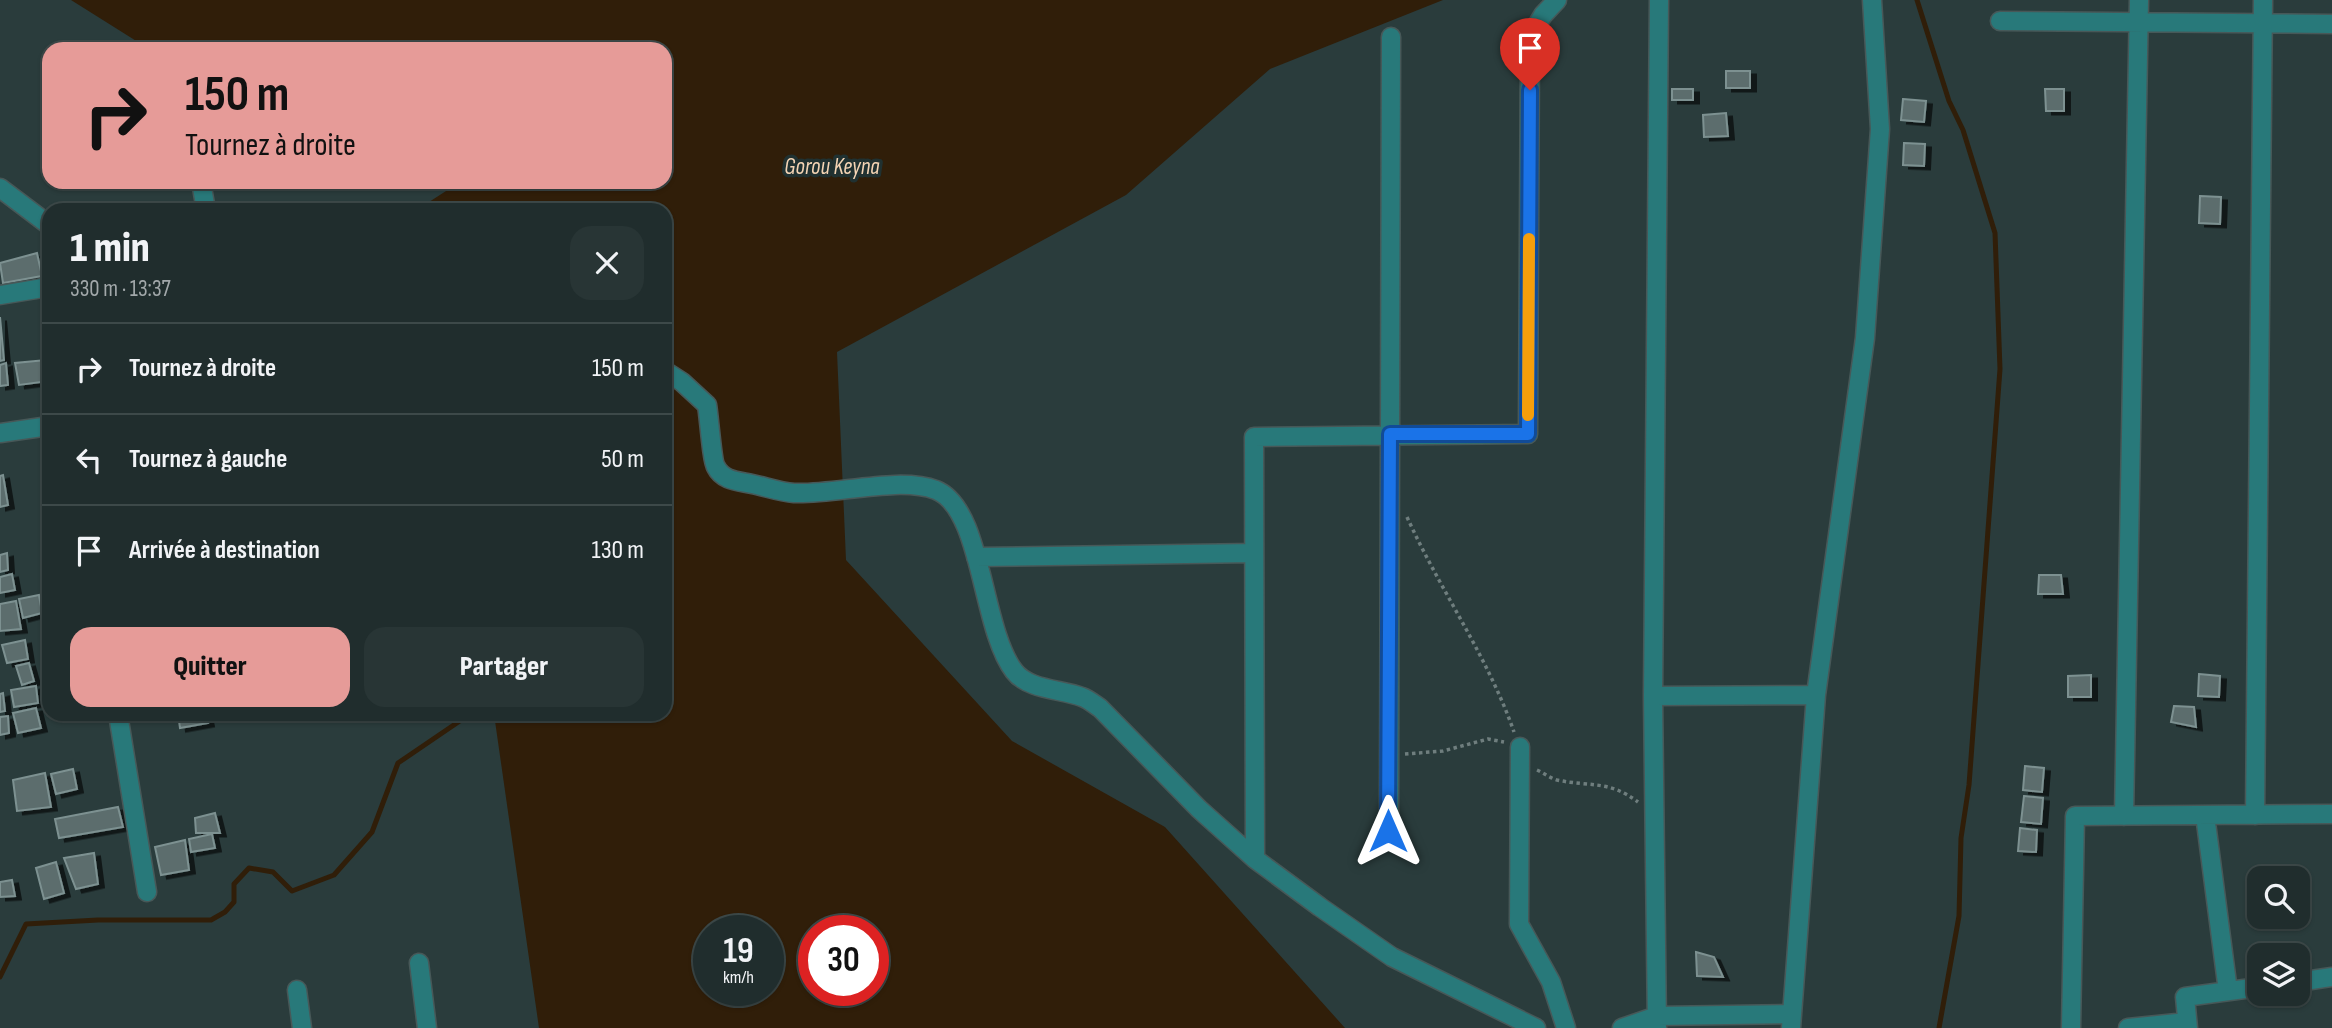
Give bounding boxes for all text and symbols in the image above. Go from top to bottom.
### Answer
pin [1500,18,1560,90]
icon: arrive [1511,29,1549,67]
text: 150 m [185,66,289,125]
icon: right [70,70,161,161]
text: Tournez à droite [185,126,356,165]
water label: Gorou Keyna [784,153,880,181]
text: 1 min [70,223,150,274]
button: close [570,226,644,300]
text: 330 m · 13:37 [70,275,171,303]
icon: right [70,350,108,388]
text: Tournez à droite [129,353,276,384]
text: 150 m [592,353,644,384]
icon: left [70,441,108,479]
text: Tournez à gauche [129,444,287,475]
text: 50 m [601,444,644,475]
icon: arrive [70,532,108,570]
text: Arrivée à destination [129,535,320,566]
text: 130 m [592,535,644,566]
button: Quitter [70,627,350,707]
button: Partager [364,627,644,707]
position arrow [1351,794,1425,868]
map controls [2247,866,2310,1006]
button: search [2247,866,2310,929]
speed limit sign: 30 [798,915,889,1006]
text: 19 [723,930,754,973]
button: layers [2247,943,2310,1006]
text: km/h [723,967,754,988]

